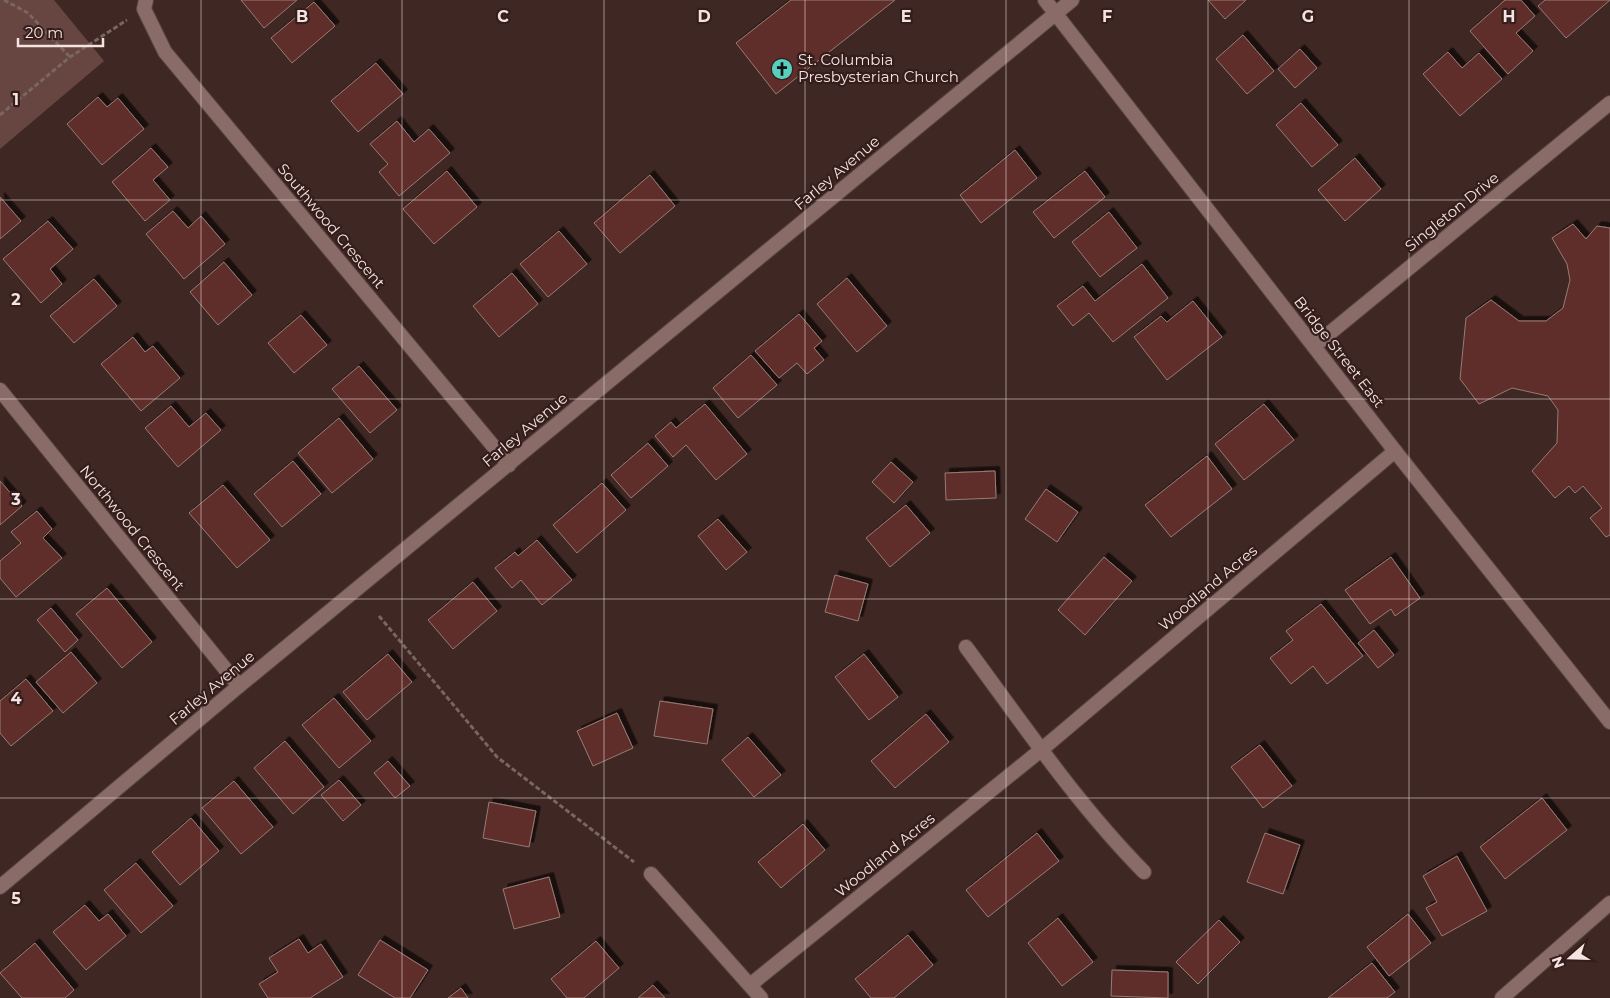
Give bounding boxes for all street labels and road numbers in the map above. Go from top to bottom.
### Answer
street label: Farley Avenue [790,131,883,214]
street label: Southwood Crescent [274,159,389,292]
street label: Singleton Drive [1401,168,1502,255]
street label: Bridge Street East [1290,292,1389,411]
street label: Farley Avenue [478,388,571,471]
street label: Northwood Crescent [76,461,189,594]
street label: Woodland Acres [1154,541,1261,635]
street label: Farley Avenue [165,646,258,729]
street label: Woodland Acres [831,808,939,901]

